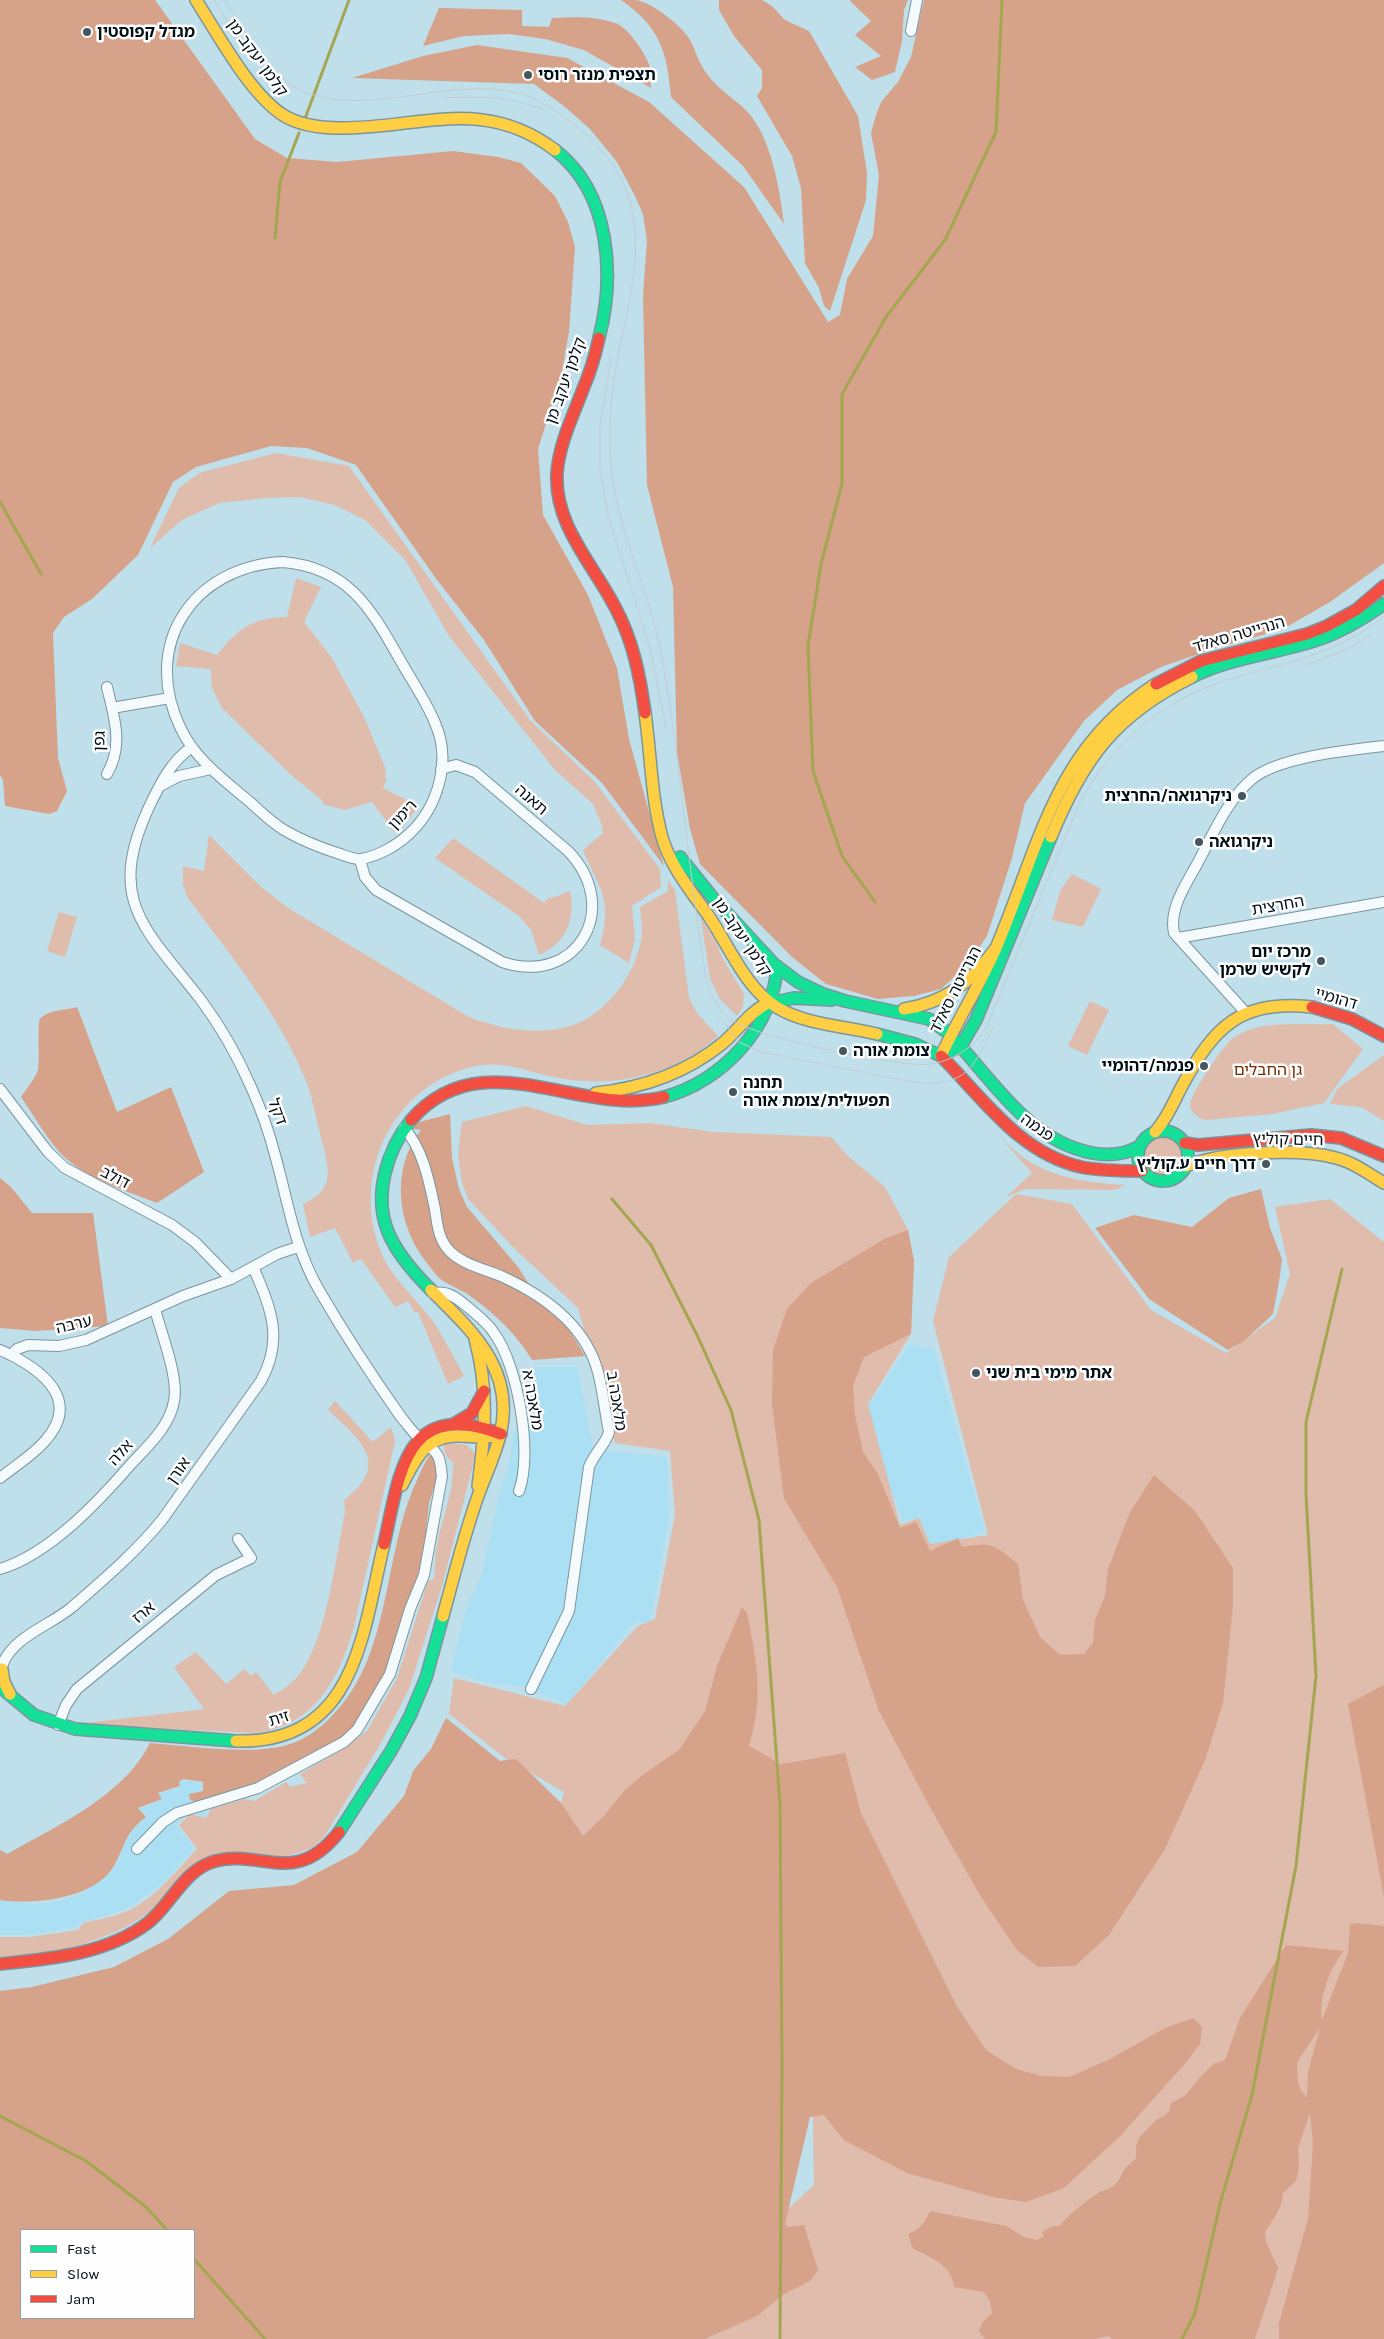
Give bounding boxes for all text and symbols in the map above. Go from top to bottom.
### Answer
street label: קלמן יעקב מן [222,16,292,100]
place label: מגדל קפוסטין [97,22,195,42]
marker: מגדל קפוסטין [81,26,93,38]
place label: תצפית מנזר רוסי [538,65,656,85]
marker: תצפית מנזר רוסי [522,69,534,81]
street label: קלמן יעקב מן [541,335,591,427]
street label: הנרייטה סאלד [1191,613,1287,657]
street label: גפן [90,730,110,752]
street label: תאנה [511,781,551,819]
place label: ניקרגואה/החרצית [1105,786,1232,806]
marker: ניקרגואה/החרצית [1236,790,1248,802]
street label: רימון [385,796,421,834]
place label: ניקרגואה [1209,832,1273,852]
marker: ניקרגואה [1193,836,1205,848]
street label: החרצית [1250,892,1306,920]
street label: קלמן יעקב מן [709,894,775,980]
place label: מרכז יום לקשיש שרמן [1219,942,1311,980]
street label: הנרייטה סאלד [926,943,986,1037]
marker: מרכז יום לקשיש שרמן [1315,955,1327,967]
street label: דהומיי [1313,984,1359,1014]
place label: צומת אורה [853,1041,930,1061]
marker: צומת אורה [837,1045,849,1057]
place label: פנמה/דהומיי [1102,1056,1194,1076]
marker: פנמה/דהומיי [1198,1060,1210,1072]
park label: גן החבלים [1234,1060,1302,1080]
place label: תחנה תפעולית/צומת אורה [743,1073,890,1111]
marker: תחנה תפעולית/צומת אורה [727,1086,739,1098]
street label: דקל [263,1096,291,1128]
street label: פנמה [1017,1110,1057,1146]
street label: חיים קוליץ [1252,1130,1324,1150]
place label: דרך חיים ע.קוליץ [1137,1154,1256,1174]
marker: דרך חיים ע.קוליץ [1260,1158,1272,1170]
street label: דולב [97,1163,133,1193]
street label: ערבה [54,1312,94,1338]
place label: אתר מימי בית שני [986,1363,1112,1383]
marker: אתר מימי בית שני [970,1367,982,1379]
street label: מלאכה א [517,1368,547,1432]
street label: מלאכה ב [602,1370,630,1432]
street label: אלה [104,1436,138,1470]
street label: אורן [163,1454,195,1488]
street label: ארז [129,1598,159,1628]
street label: זית [266,1707,292,1731]
legend [20,2229,195,2319]
text: Fast [67,2240,96,2258]
text: Slow [67,2265,99,2283]
text: Jam [67,2290,95,2308]

